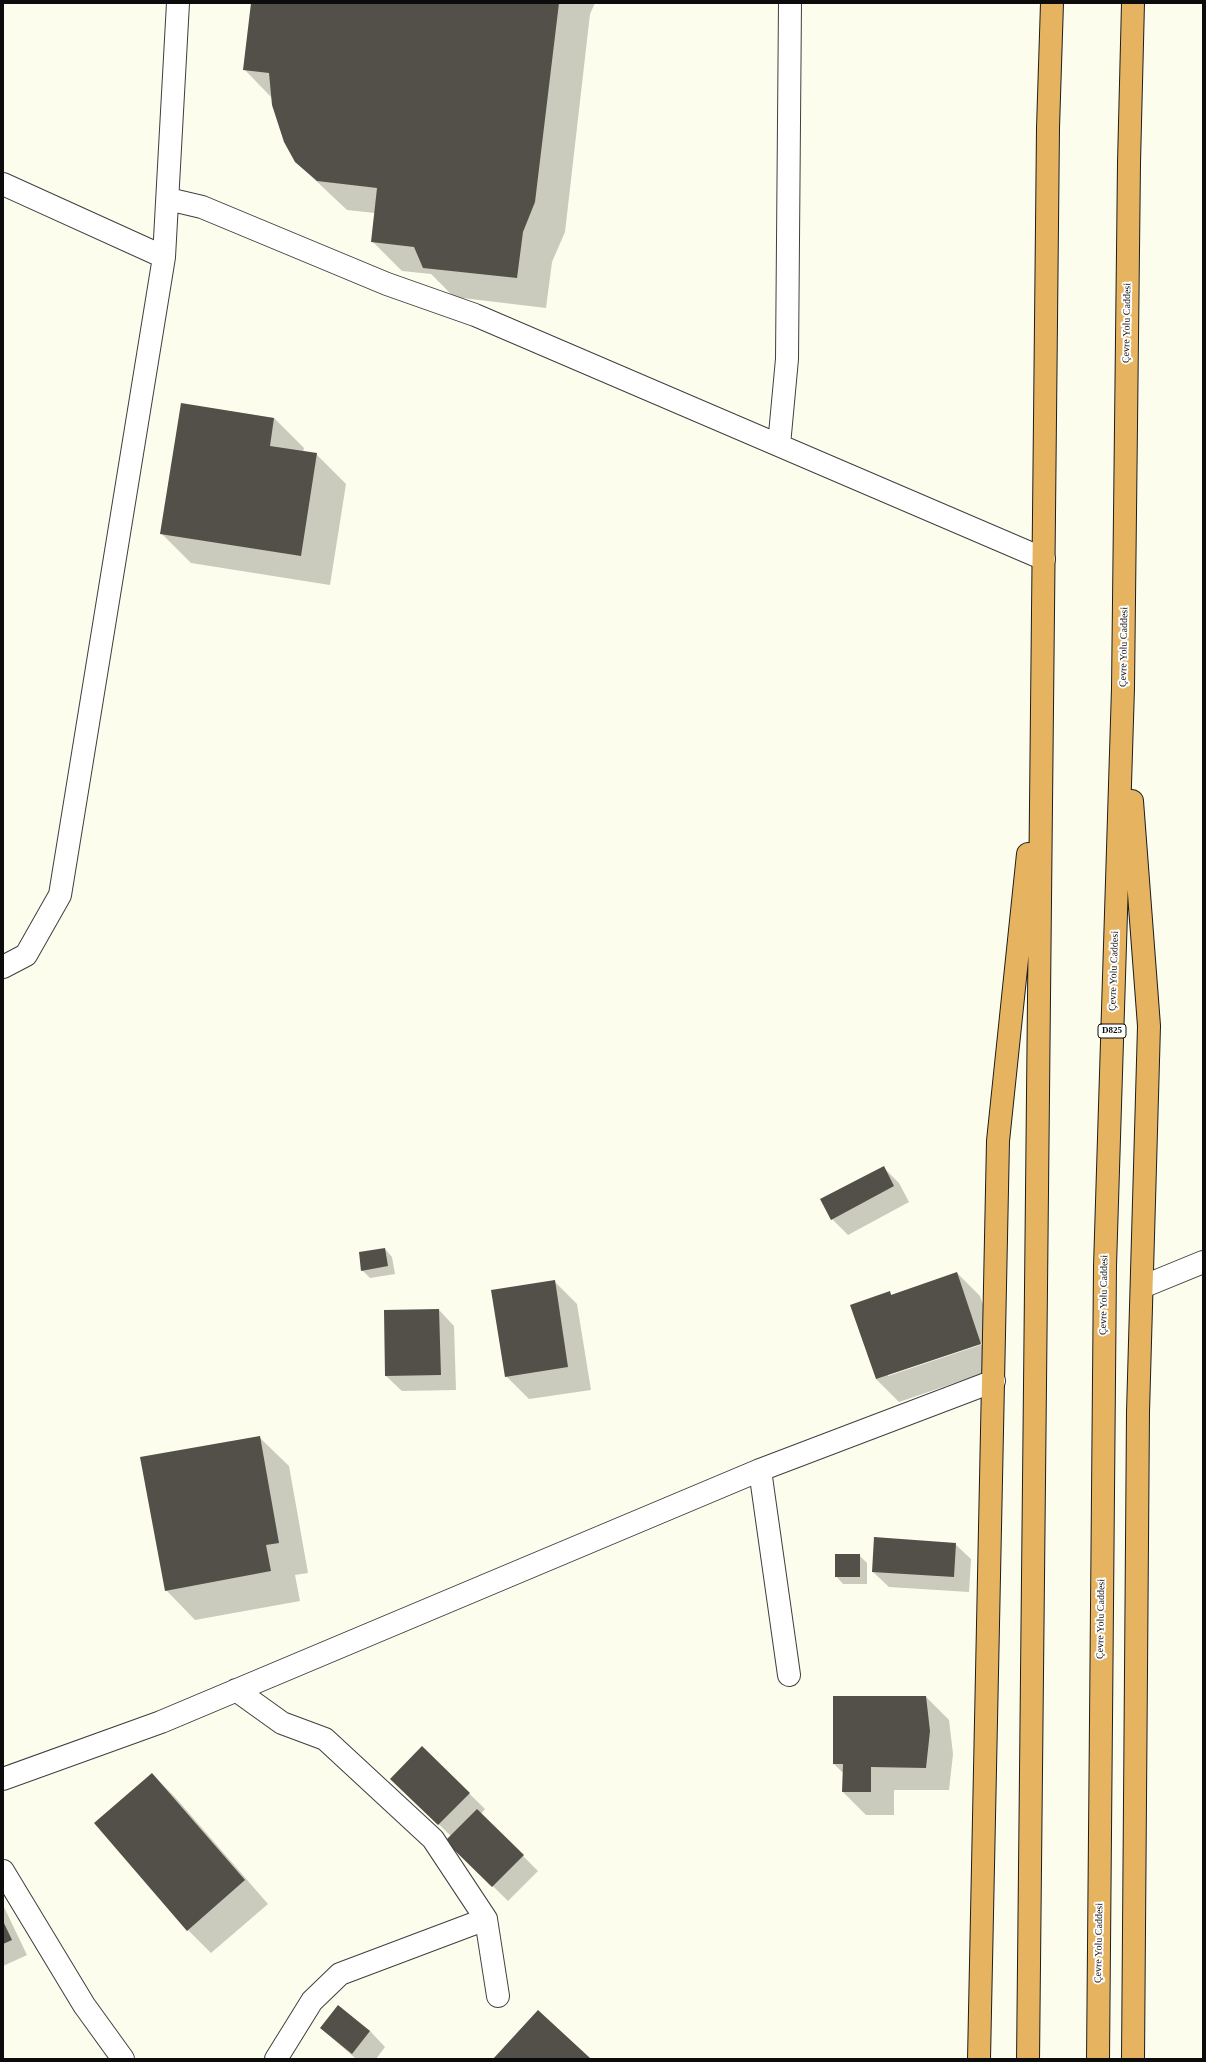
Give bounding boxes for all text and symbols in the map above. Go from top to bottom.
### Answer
street label: Çevre Yolu Caddesi [1120,283,1134,363]
street label: Çevre Yolu Caddesi [1117,607,1131,687]
street label: Çevre Yolu Caddesi [1107,931,1121,1011]
road number: D825 [1098,1024,1126,1038]
street label: Çevre Yolu Caddesi [1097,1255,1111,1335]
street label: Çevre Yolu Caddesi [1094,1579,1108,1659]
street label: Çevre Yolu Caddesi [1092,1903,1106,1983]

